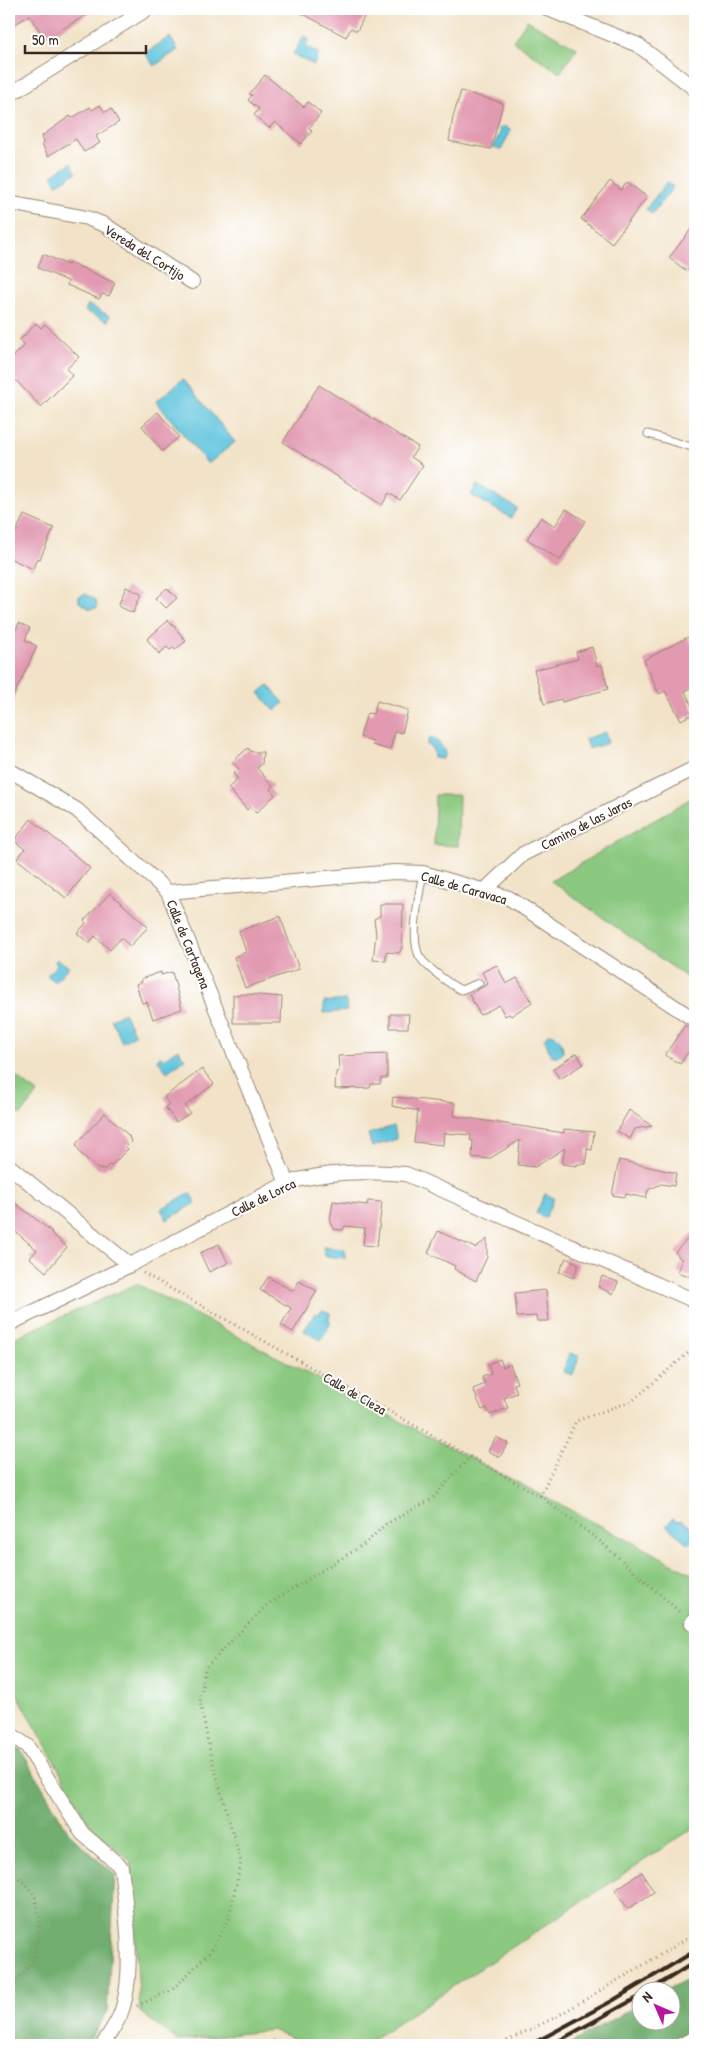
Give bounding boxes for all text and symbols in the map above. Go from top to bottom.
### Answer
scale bar [25,22,146,54]
text: 50 m [32,29,59,50]
street label: Vereda del Cortijo [100,220,189,286]
street label: Camino de las Jaras [537,792,635,854]
street label: Calle de Caravaca [419,866,510,908]
street label: Calle de Cartagena [162,897,216,992]
street label: Calle de Lorca [228,1173,299,1221]
street label: Calle de Cieza [320,1367,391,1419]
north arrow [632,1982,682,2032]
text: N [637,1987,656,2006]

